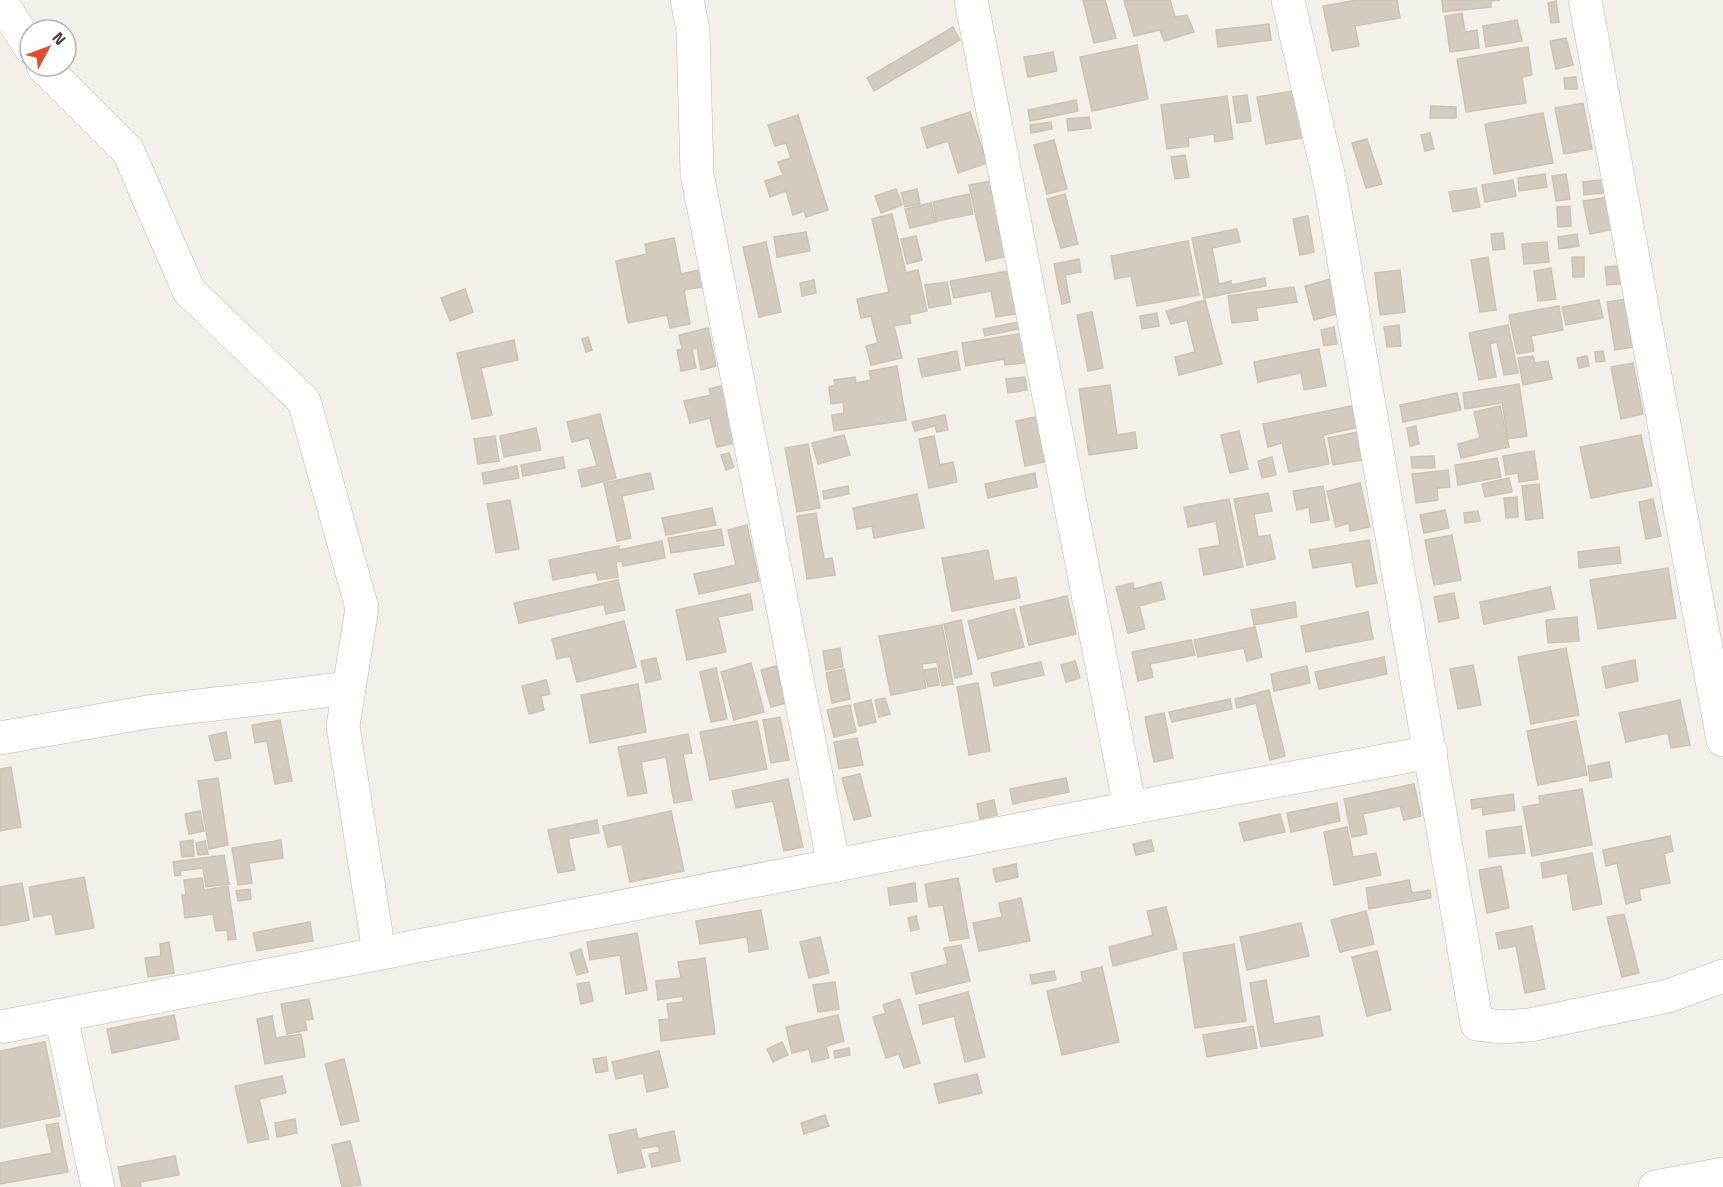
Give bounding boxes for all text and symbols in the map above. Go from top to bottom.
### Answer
north arrow [18,18,78,78]
text: N [47,26,72,50]

